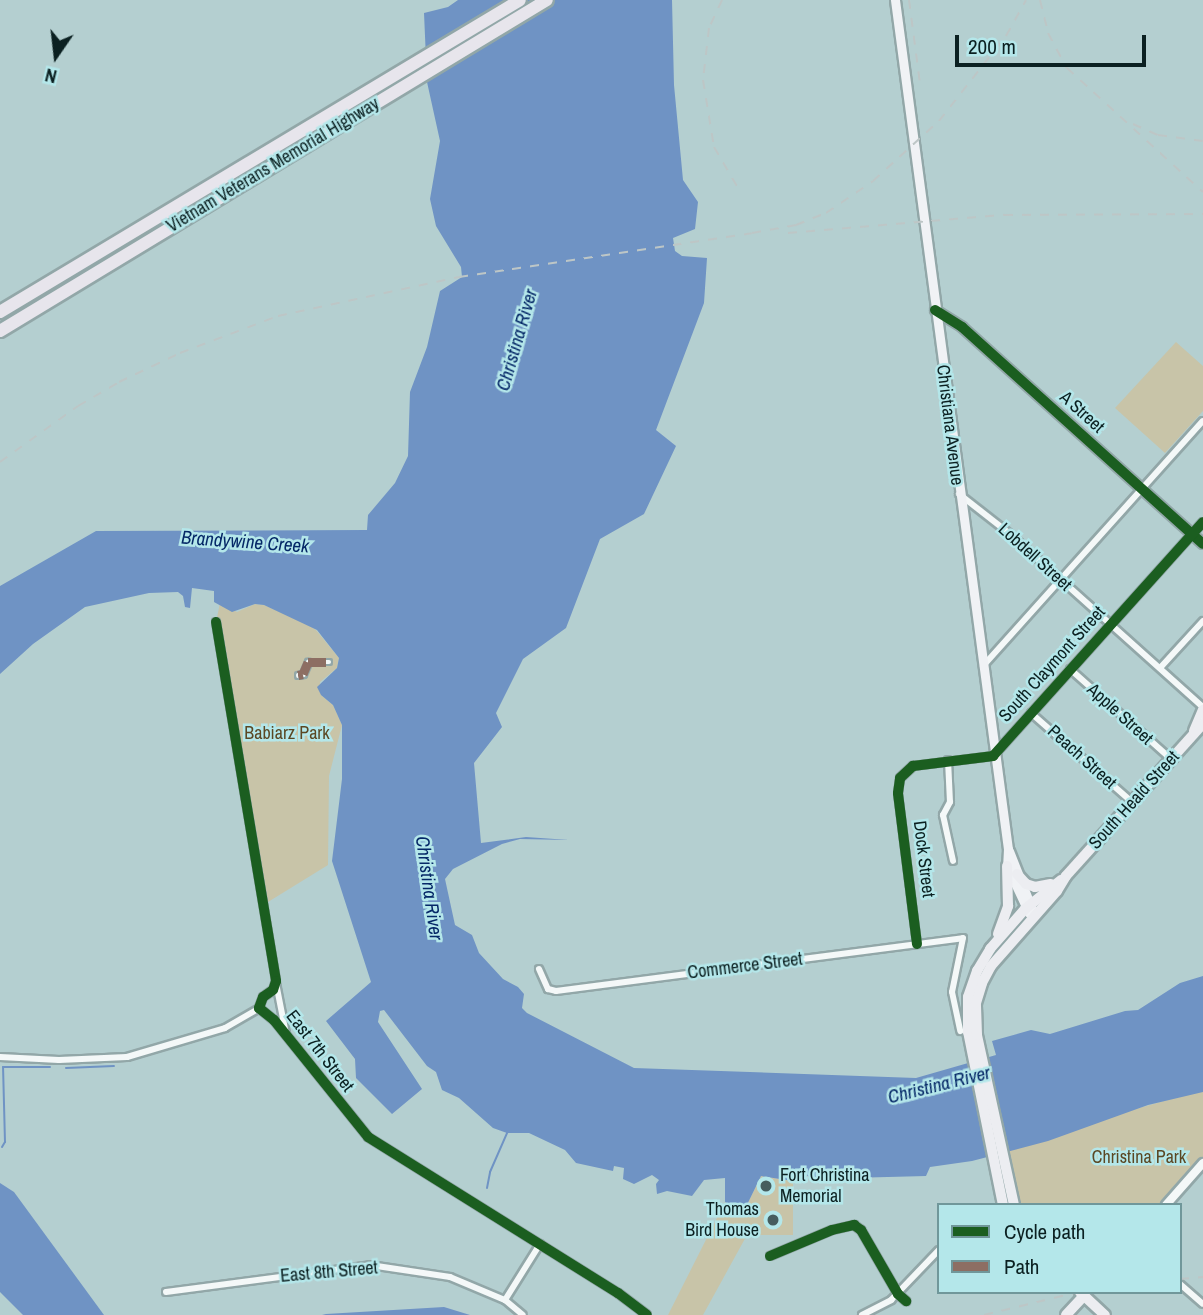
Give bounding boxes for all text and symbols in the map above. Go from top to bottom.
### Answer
north arrow [21,21,91,91]
scale bar [958,21,1149,65]
text: 200 m [968,32,1016,61]
text: N [42,62,60,90]
street label: Vietnam Veterans Memorial Highway [163,93,383,237]
water label: Christina River [492,287,542,393]
street label: Christiana Avenue [932,363,968,487]
street label: A Street [1055,386,1109,438]
street label: Lobdell Street [994,519,1076,595]
water label: Brandywine Creek [180,526,310,558]
street label: South Claymont Street [994,602,1110,726]
street label: Apple Street [1083,679,1157,749]
street label: Peach Street [1043,720,1121,794]
park label: Babiarz Park [244,722,330,744]
street label: South Heald Street [1084,746,1184,854]
street label: Dock Street [909,819,939,899]
water label: Christina River [410,835,448,941]
street label: Commerce Street [686,948,804,984]
street label: East 7th Street [281,1006,359,1096]
water label: Christina River [885,1061,993,1109]
park label: Christina Park [1092,1146,1186,1168]
place label: Fort Christina Memorial [780,1165,870,1208]
marker: Fort Christina Memorial [758,1178,774,1194]
place label: Thomas Bird House [685,1199,759,1242]
legend [937,1203,1182,1294]
marker: Thomas Bird House [765,1212,781,1228]
text: Cycle path [1004,1217,1085,1246]
text: Path [1004,1252,1039,1281]
street label: East 8th Street [279,1257,379,1287]

